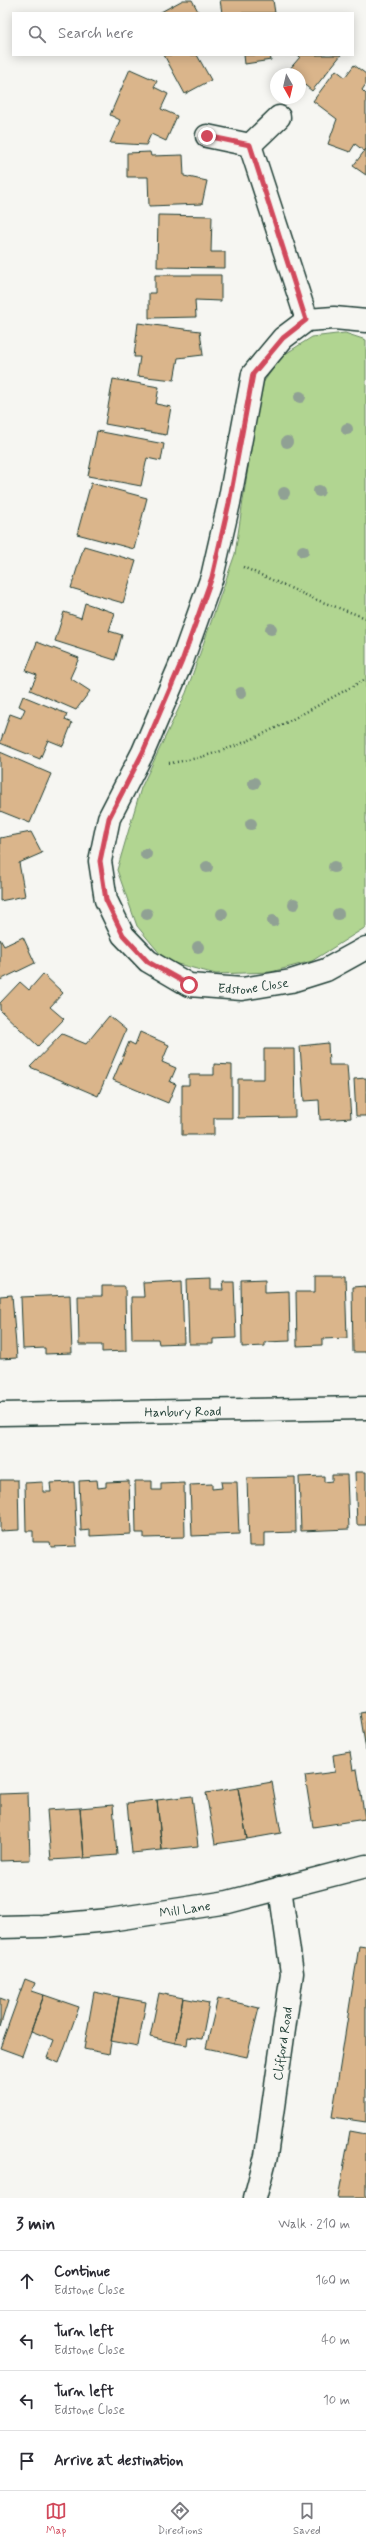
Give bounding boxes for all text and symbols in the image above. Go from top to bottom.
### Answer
search box [12,12,354,56]
icon: search [26,23,48,45]
text: Search here [58,24,134,44]
north arrow [270,68,306,104]
route end [198,127,216,145]
street label: Edstone Close [217,975,290,999]
route start [180,976,198,994]
street label: Hanbury Road [144,1403,222,1422]
street label: Mill Lane [158,1898,212,1922]
street label: Clifford Road [270,2006,297,2082]
text: 3 min [16,2213,55,2235]
text: Walk · 210 m [278,2216,350,2233]
text: Continue [54,2262,110,2282]
icon: ahead [16,2270,38,2292]
text: 160 m [315,2272,350,2289]
text: Edstone Close [54,2282,125,2299]
text: Turn left [54,2322,114,2342]
icon: left [16,2330,38,2352]
text: 40 m [321,2332,350,2349]
text: Edstone Close [54,2342,125,2359]
text: Turn left [54,2382,114,2402]
icon: left [16,2390,38,2412]
text: 10 m [323,2392,350,2409]
text: Edstone Close [54,2402,125,2419]
icon: arrive [16,2450,38,2472]
text: Arrive at destination [54,2451,183,2471]
tab: Map [45,2500,67,2538]
tab: Directions [157,2500,203,2538]
tab: Saved [293,2500,321,2538]

